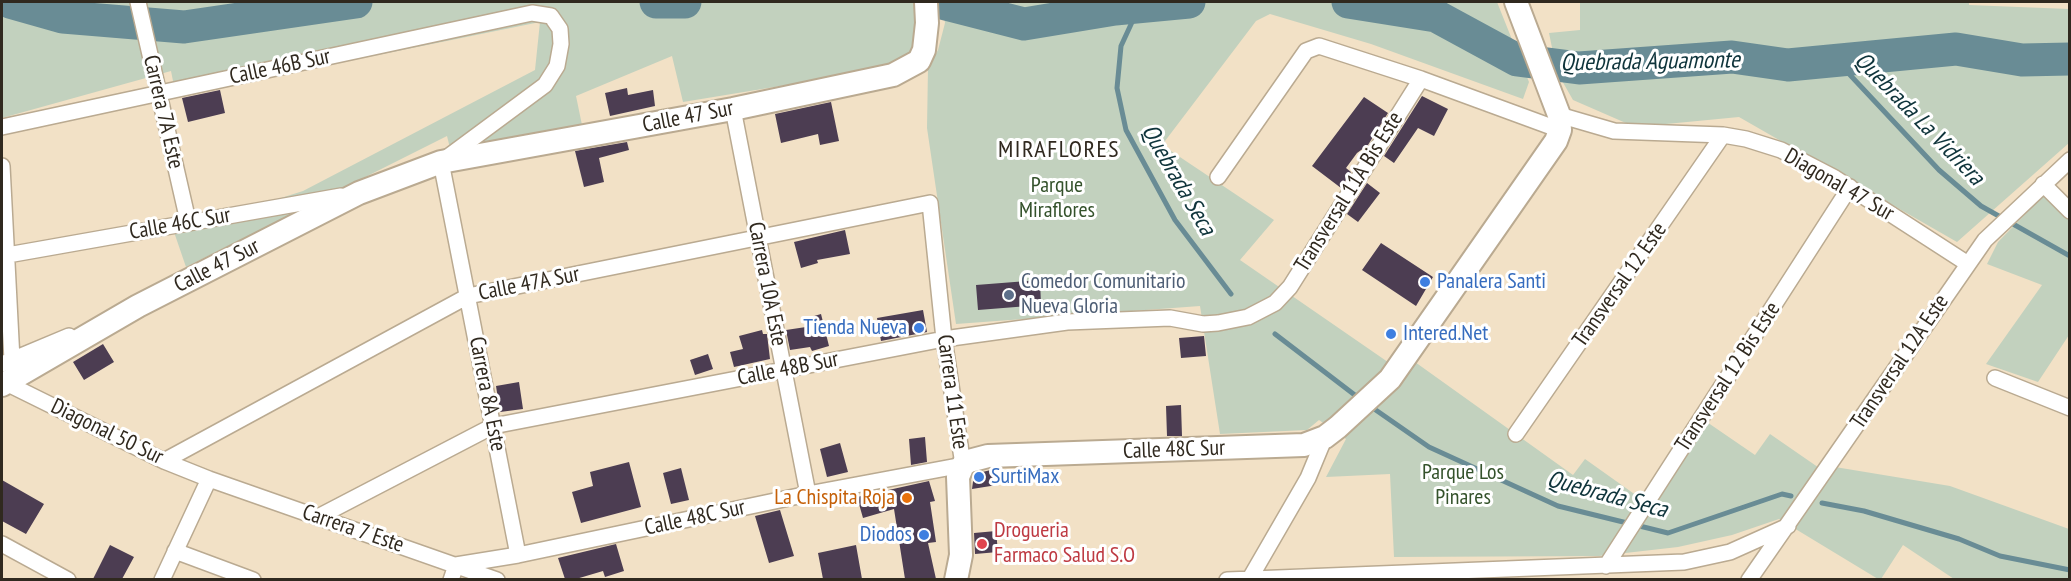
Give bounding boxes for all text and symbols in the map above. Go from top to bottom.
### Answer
street label: Calle 46B Sur [227,43,333,91]
water label: Quebrada Aguamonte [1560,46,1740,78]
water label: Quebrada La Vidriera [1848,46,1990,192]
street label: Carrera 7A Este [137,53,189,171]
street label: Calle 47 Sur [640,95,736,139]
street label: Transversal 11A Bis Este [1289,107,1409,277]
water label: Quebrada Seca [1135,119,1221,241]
district label: MIRAFLORES [998,136,1120,164]
street label: Diagonal 47 Sur [1780,143,1898,227]
park label: Parque Miraflores [1019,173,1095,224]
street label: Calle 46C Sur [127,202,233,246]
street label: Transversal 12 Este [1567,218,1673,352]
street label: Carrera 10A Este [742,220,792,348]
street label: Calle 47 Sur [170,233,264,299]
street label: Calle 47A Sur [476,261,582,307]
place label: Comedor Comunitario Nueva Gloria [1021,269,1186,320]
place label: Panalera Santi [1437,269,1546,295]
marker: Panalera Santi [1418,275,1432,289]
marker: Comedor Comunitario Nueva Gloria [1002,288,1016,302]
street label: Transversal 12A Este [1845,290,1955,434]
street label: Transversal 12 Bis Este [1670,297,1786,457]
place label: Tienda Nueva [803,315,907,341]
marker: Tienda Nueva [912,321,926,335]
place label: Intered.Net [1403,321,1488,347]
marker: Intered.Net [1384,327,1398,341]
street label: Carrera 11 Este [931,333,973,451]
street label: Carrera 8A Este [463,335,511,453]
street label: Calle 48B Sur [735,346,841,392]
street label: Diagonal 50 Sur [46,393,168,471]
street label: Calle 48C Sur [1123,435,1225,465]
park label: Parque Los Pinares [1422,460,1504,512]
place label: SurtiMax [991,464,1059,490]
water label: Quebrada Seca [1544,465,1670,525]
marker: SurtiMax [972,470,986,484]
place label: La Chispita Roja [774,485,895,511]
marker: La Chispita Roja [900,491,914,505]
street label: Calle 48C Sur [642,494,748,542]
street label: Carrera 7 Este [299,499,407,559]
place label: Drogueria Farmaco Salud S.O [994,518,1135,570]
place label: Diodos [860,522,912,548]
marker: Diodos [917,528,931,542]
marker: Drogueria Farmaco Salud S.O [975,537,989,551]

